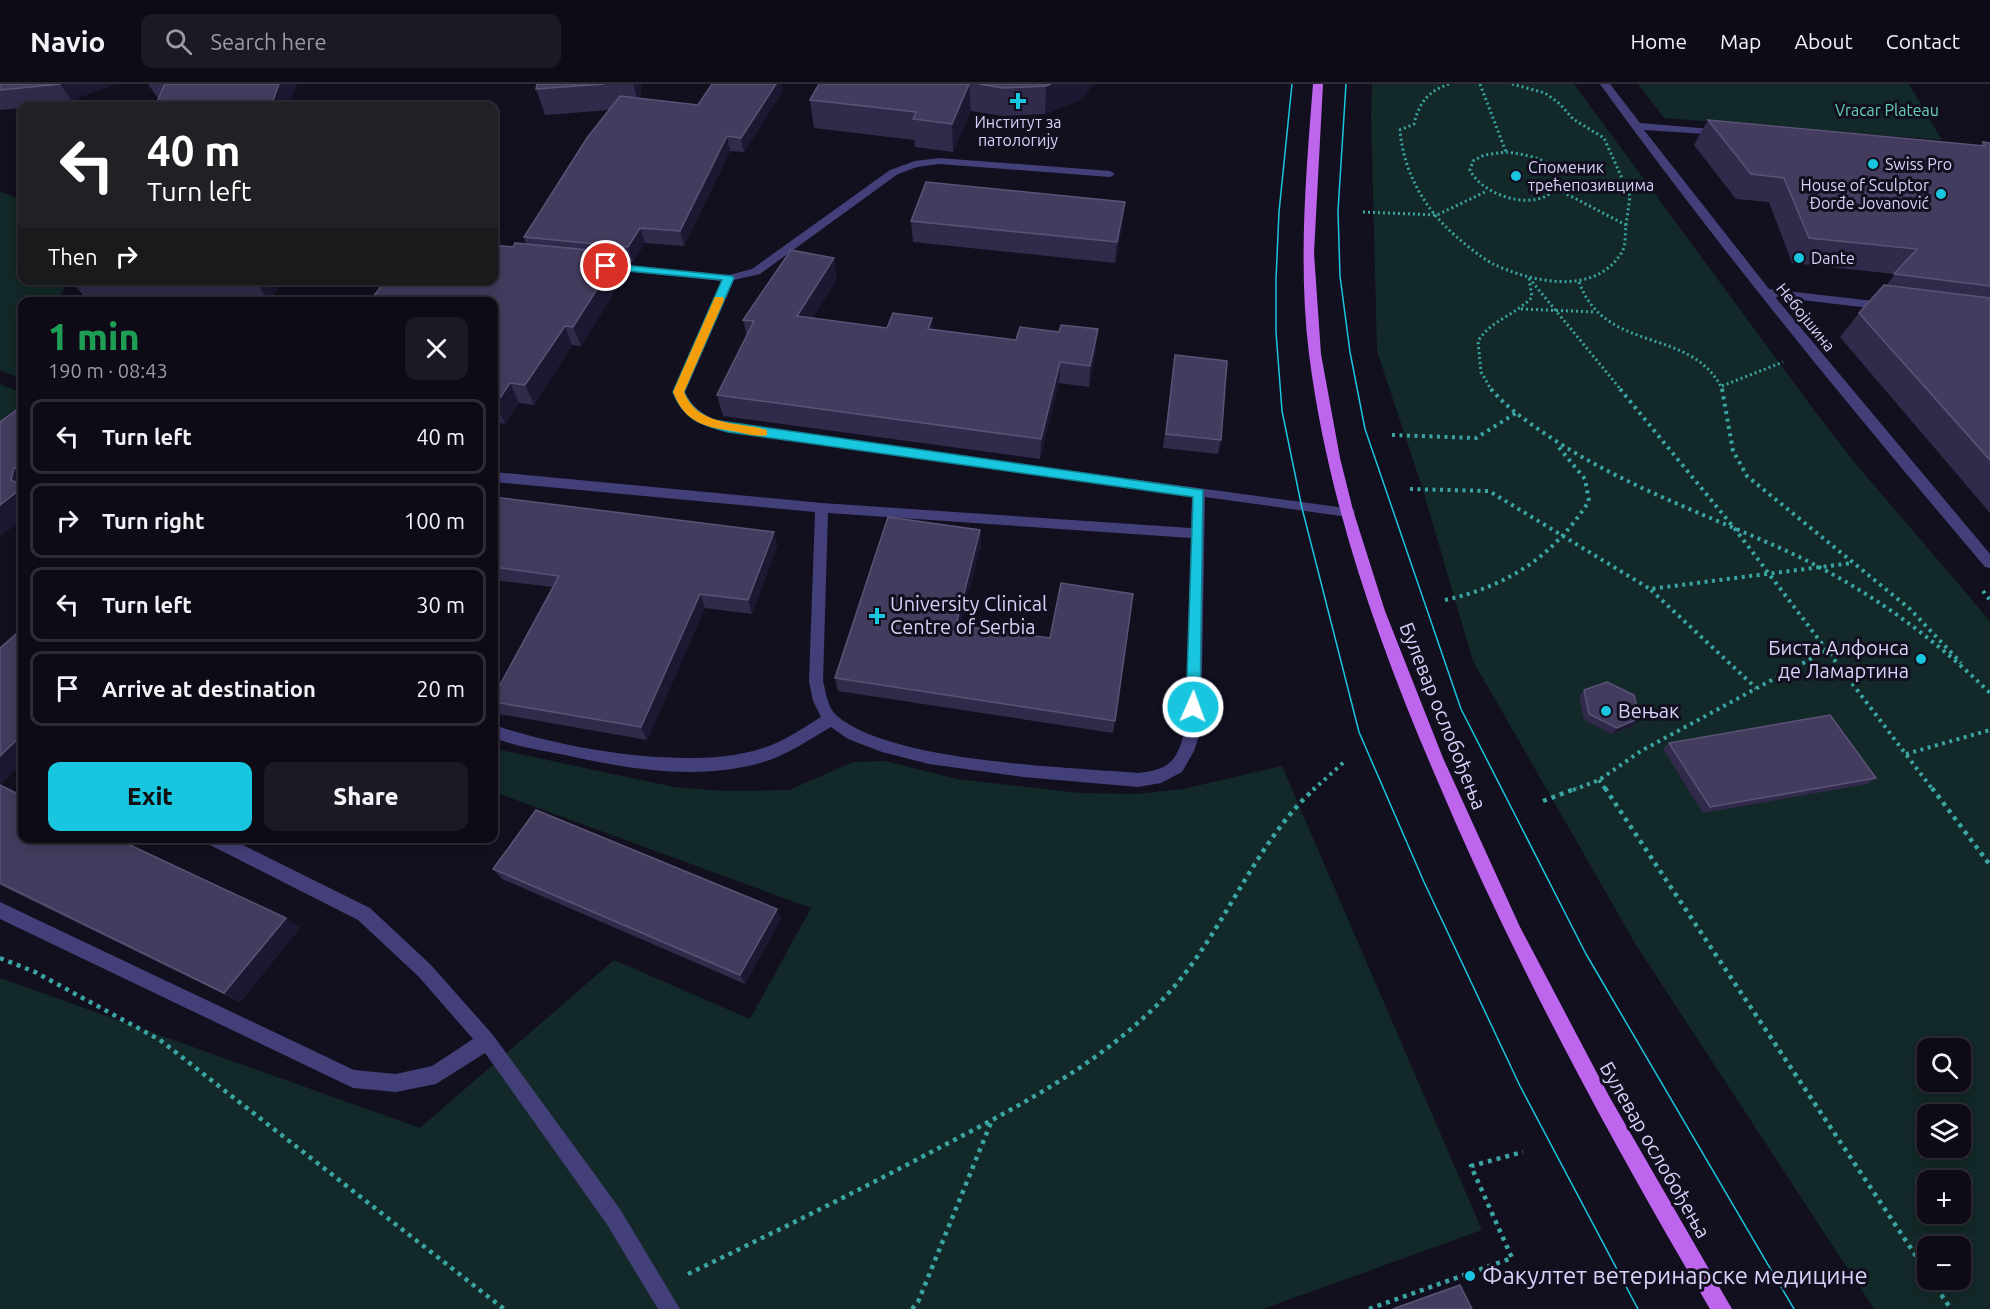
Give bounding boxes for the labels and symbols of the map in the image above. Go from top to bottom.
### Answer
marker: Институт за патологију [1009,92,1027,110]
park label: Vracar Plateau [1835,101,1939,119]
place label: Институт за патологију [974,113,1062,149]
place label: Swiss Pro [1885,155,1952,173]
marker: Swiss Pro [1866,157,1880,171]
place label: Споменик трећепозивцима [1528,158,1654,194]
marker: Споменик трећепозивцима [1509,169,1523,183]
place label: House of Sculptor Đorđe Jovanović [1801,176,1930,212]
marker: House of Sculptor Đorđe Jovanović [1934,187,1948,201]
pin [580,240,631,291]
place label: Dante [1811,249,1855,267]
marker: Dante [1792,251,1806,265]
street label: Небојшина [1773,279,1839,355]
place label: University Clinical Centre of Serbia [890,592,1047,638]
marker: University Clinical Centre of Serbia [868,607,886,625]
street label: Булевар ослобођења [1395,619,1492,813]
place label: Биста Алфонса де Ламартина [1768,636,1909,682]
marker: Биста Алфонса де Ламартина [1914,652,1928,666]
position arrow [1161,675,1225,739]
place label: Вењак [1618,699,1679,722]
marker: Вењак [1599,704,1613,718]
street label: Булевар ослобођења [1596,1057,1715,1242]
place label: Факултет ветеринарске медицине [1482,1262,1868,1289]
marker: Факултет ветеринарске медицине [1463,1269,1477,1283]

